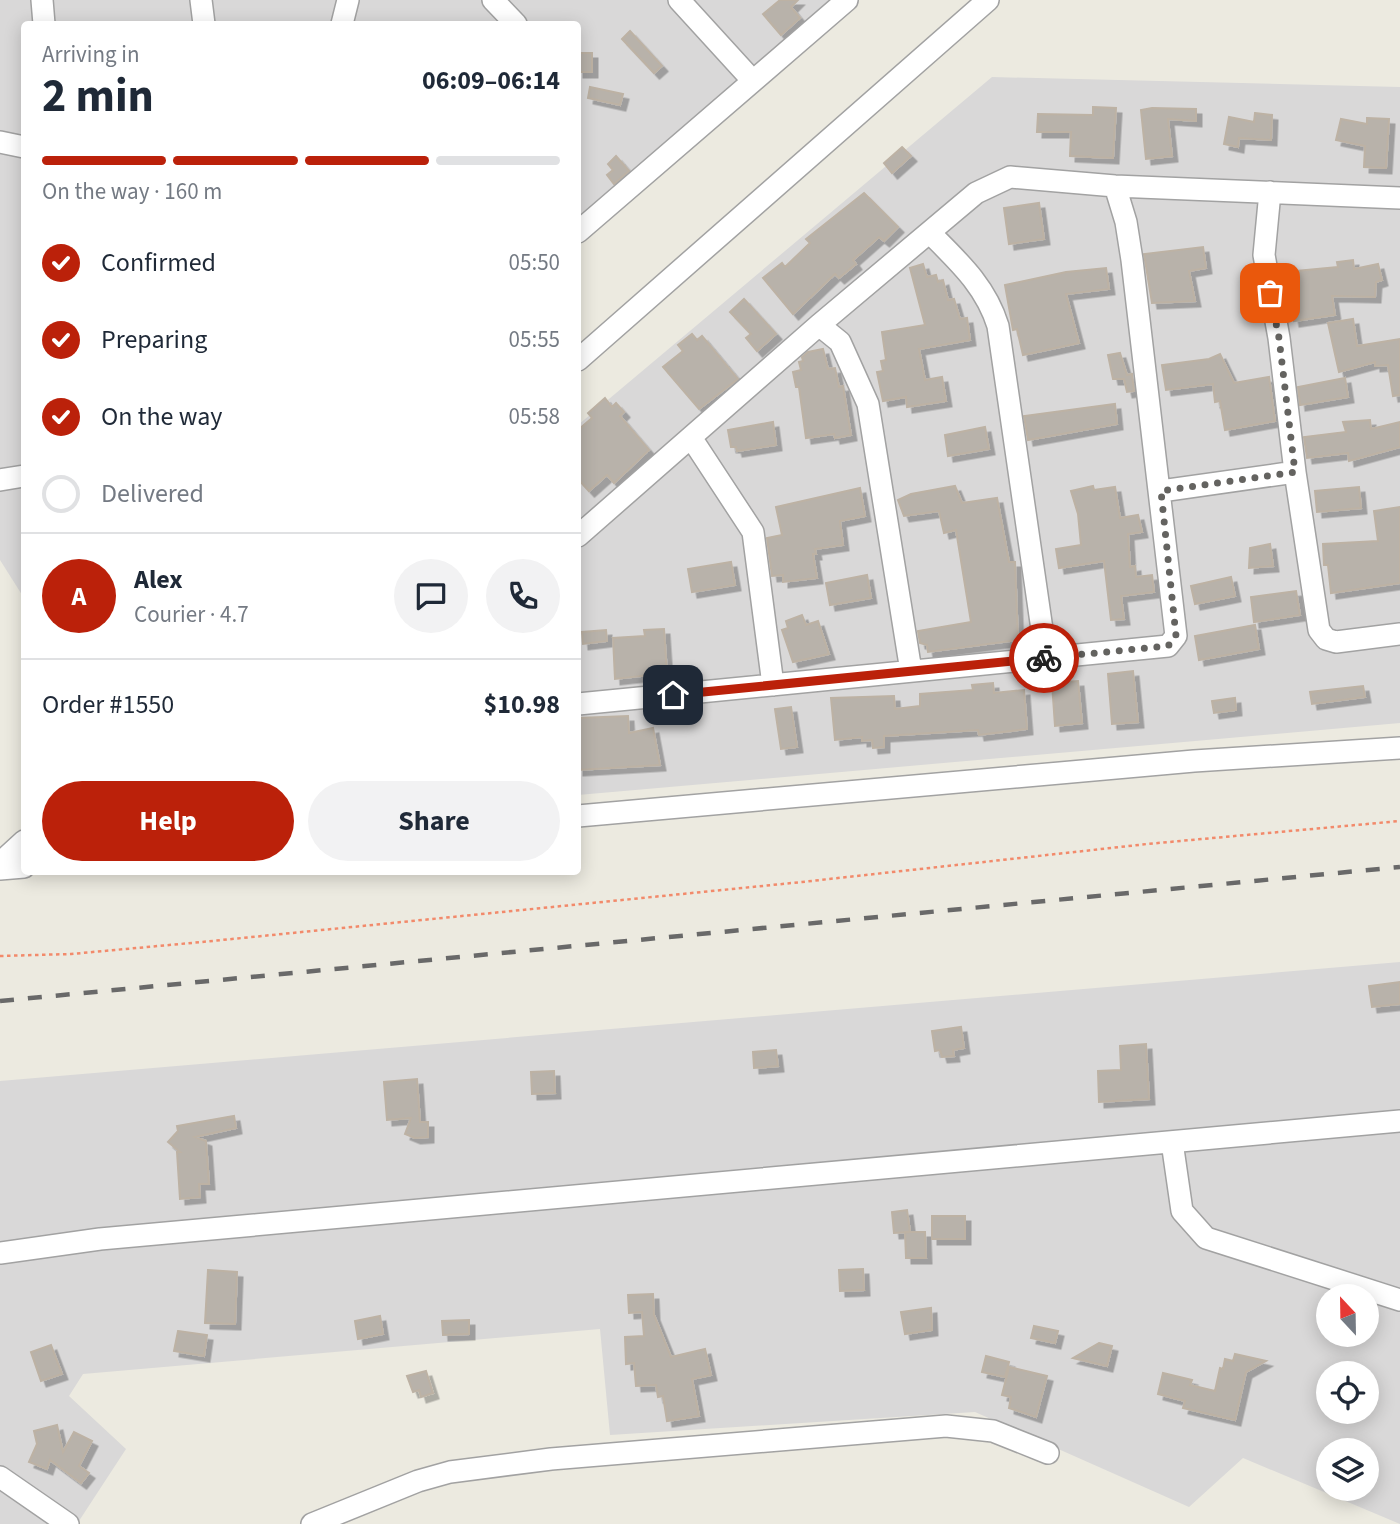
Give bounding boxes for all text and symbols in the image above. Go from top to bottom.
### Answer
text: Arriving in [42,38,140,71]
text: 06:09–06:14 [422,62,560,99]
text: 2 min [42,64,154,129]
text: On the way · 160 m [42,175,222,208]
icon: check [42,244,80,282]
text: Confirmed [101,244,216,281]
text: 05:50 [509,246,560,279]
pin [1240,263,1300,323]
icon: bag [1251,274,1289,312]
icon: check [42,321,80,359]
text: Preparing [101,321,207,358]
text: 05:55 [509,323,560,356]
icon: check [42,398,80,436]
text: On the way [101,398,222,435]
text: 05:58 [509,400,560,433]
text: Delivered [101,475,204,512]
button: chat [394,559,468,633]
button: phone [486,559,560,633]
text: Alex [134,561,183,598]
text: A [72,578,86,615]
text: Courier · 4.7 [134,598,249,631]
courier [1009,623,1079,693]
icon: bike [1025,639,1063,677]
pin [643,665,703,725]
icon: home [654,676,692,714]
text: Order #1550 [42,686,174,723]
text: $10.98 [484,686,560,723]
button: Help [42,781,294,861]
button: Share [308,781,560,861]
north arrow [1316,1284,1379,1348]
map controls [1316,1284,1379,1501]
button: locate [1316,1361,1379,1424]
button: layers [1316,1438,1379,1501]

